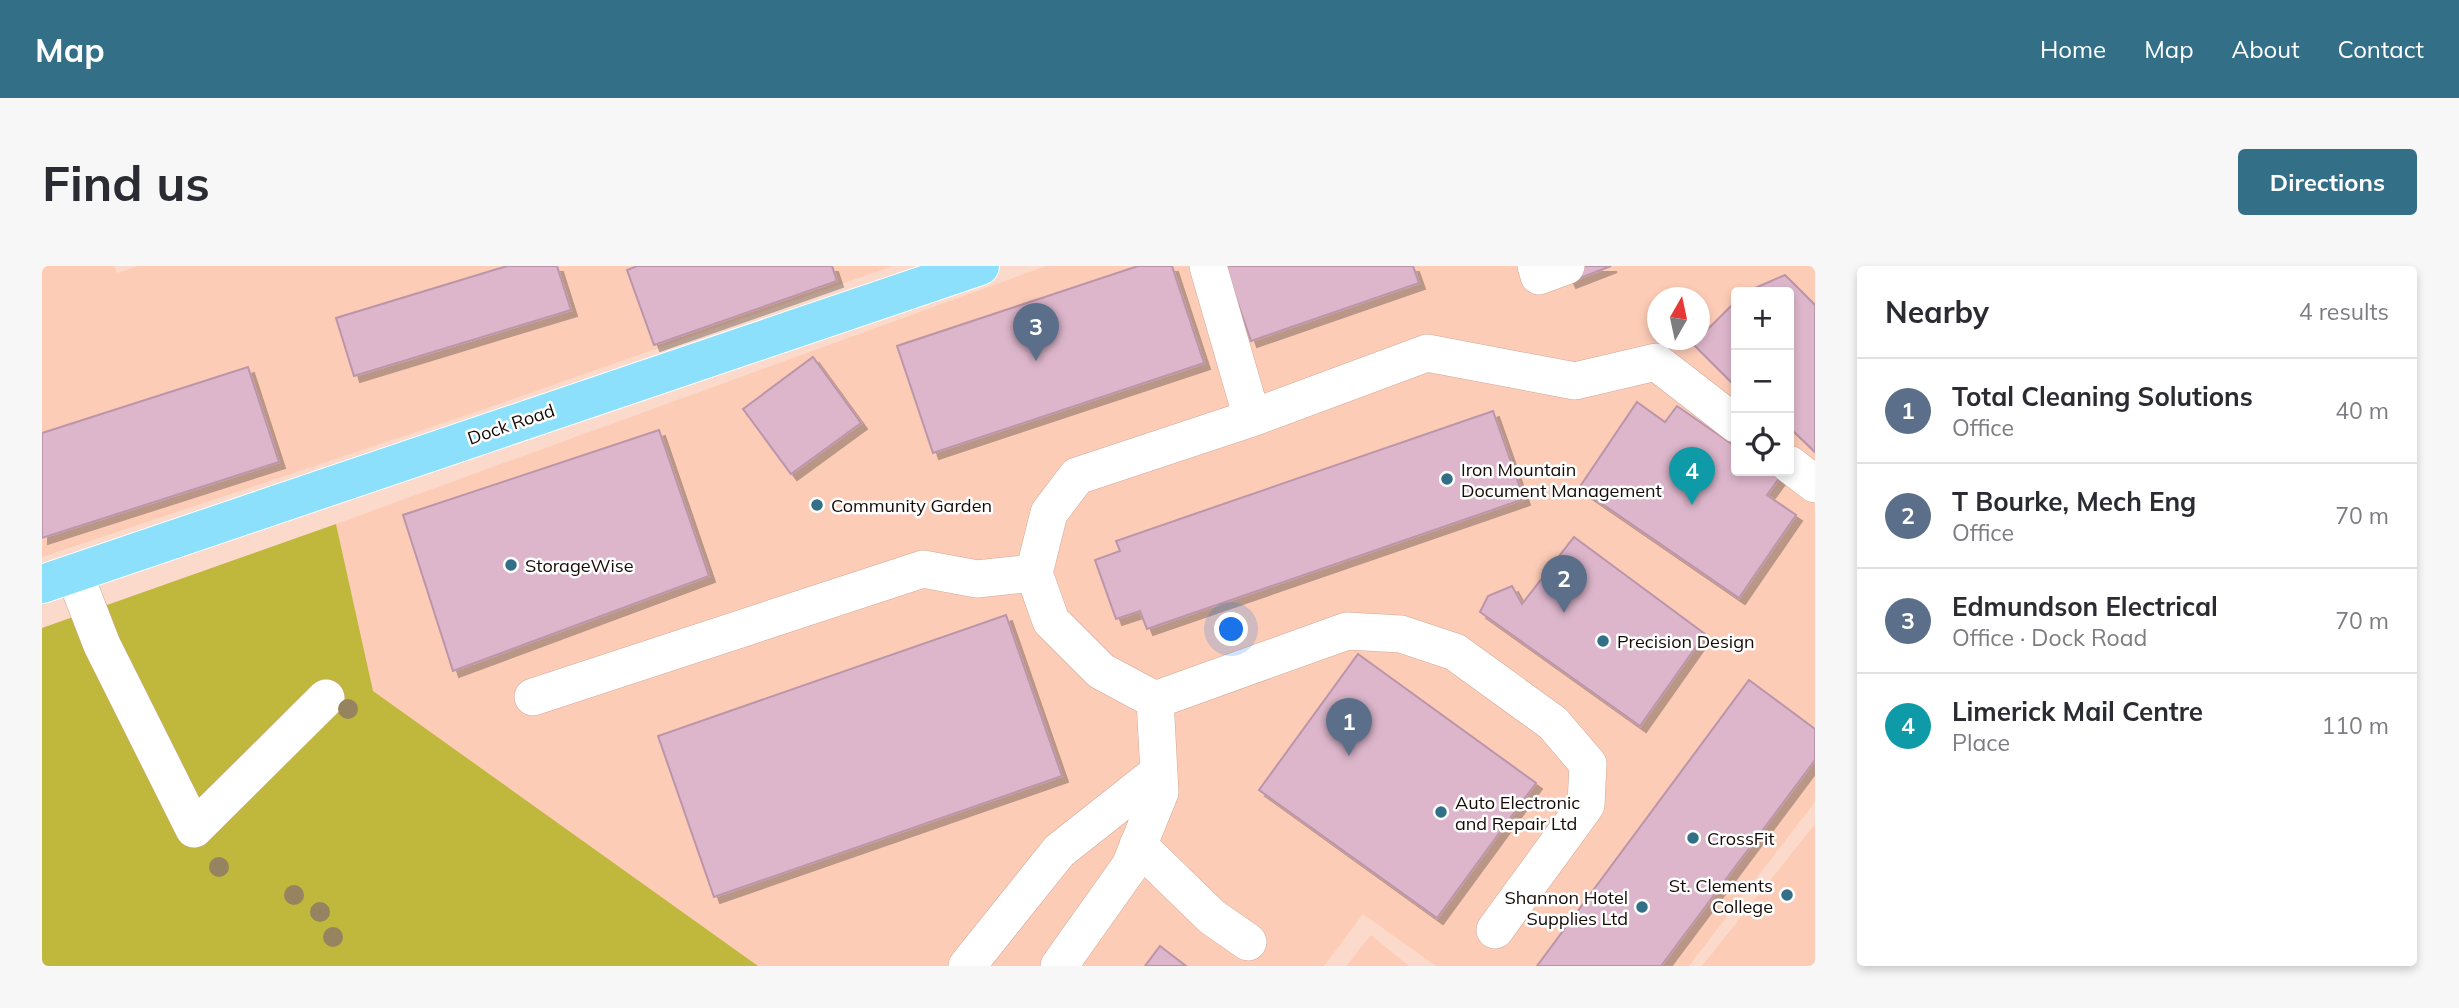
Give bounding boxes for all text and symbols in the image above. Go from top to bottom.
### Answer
text: Map [35,29,105,70]
text: Home [2040,34,2106,64]
text: Map [2144,34,2194,64]
text: About [2232,34,2300,64]
text: Contact [2338,34,2424,64]
button: Directions [2238,149,2417,215]
text: Find us [42,152,210,213]
north arrow [1647,287,1710,350]
map controls [1731,287,1794,476]
button: + [1731,287,1794,350]
text: Nearby [1885,293,1989,331]
text: 4 results [2299,297,2389,326]
pin: 3 [1013,303,1059,361]
button: − [1731,350,1794,413]
text: Total Cleaning Solutions [1952,380,2253,413]
text: 1 [1901,396,1915,425]
text: 40 m [2335,396,2389,425]
street label: Dock Road [464,398,558,450]
button: locate [1731,413,1794,476]
text: Office [1952,413,2014,442]
pin: 4 [1669,447,1715,505]
place label: Iron Mountain Document Management [1461,458,1662,502]
marker: Iron Mountain Document Management [1439,471,1455,487]
text: T Bourke, Mech Eng [1952,485,2196,518]
place label: Community Garden [831,494,992,517]
marker: Community Garden [809,497,825,513]
text: 2 [1901,501,1915,530]
text: 70 m [2335,501,2389,530]
text: Office [1952,518,2014,547]
place label: StorageWise [525,554,634,577]
pin: 2 [1541,555,1587,613]
marker: StorageWise [503,557,519,573]
text: Edmundson Electrical [1952,590,2218,623]
text: 3 [1901,606,1915,635]
text: 70 m [2335,606,2389,635]
your location [1214,612,1248,646]
text: Office · Dock Road [1952,623,2147,652]
place label: Precision Design [1617,630,1755,653]
marker: Precision Design [1595,633,1611,649]
text: Limerick Mail Centre [1952,695,2203,728]
pin: 1 [1326,698,1372,756]
text: 4 [1901,711,1915,740]
text: 110 m [2321,711,2389,740]
text: Place [1952,728,2010,757]
place label: Auto Electronic and Repair Ltd [1455,791,1580,835]
marker: Auto Electronic and Repair Ltd [1433,804,1449,820]
place label: CrossFit [1707,827,1775,850]
marker: CrossFit [1685,830,1701,846]
place label: St. Clements College [1669,874,1773,918]
place label: Shannon Hotel Supplies Ltd [1505,886,1628,930]
marker: St. Clements College [1779,887,1795,903]
marker: Shannon Hotel Supplies Ltd [1634,899,1650,915]

